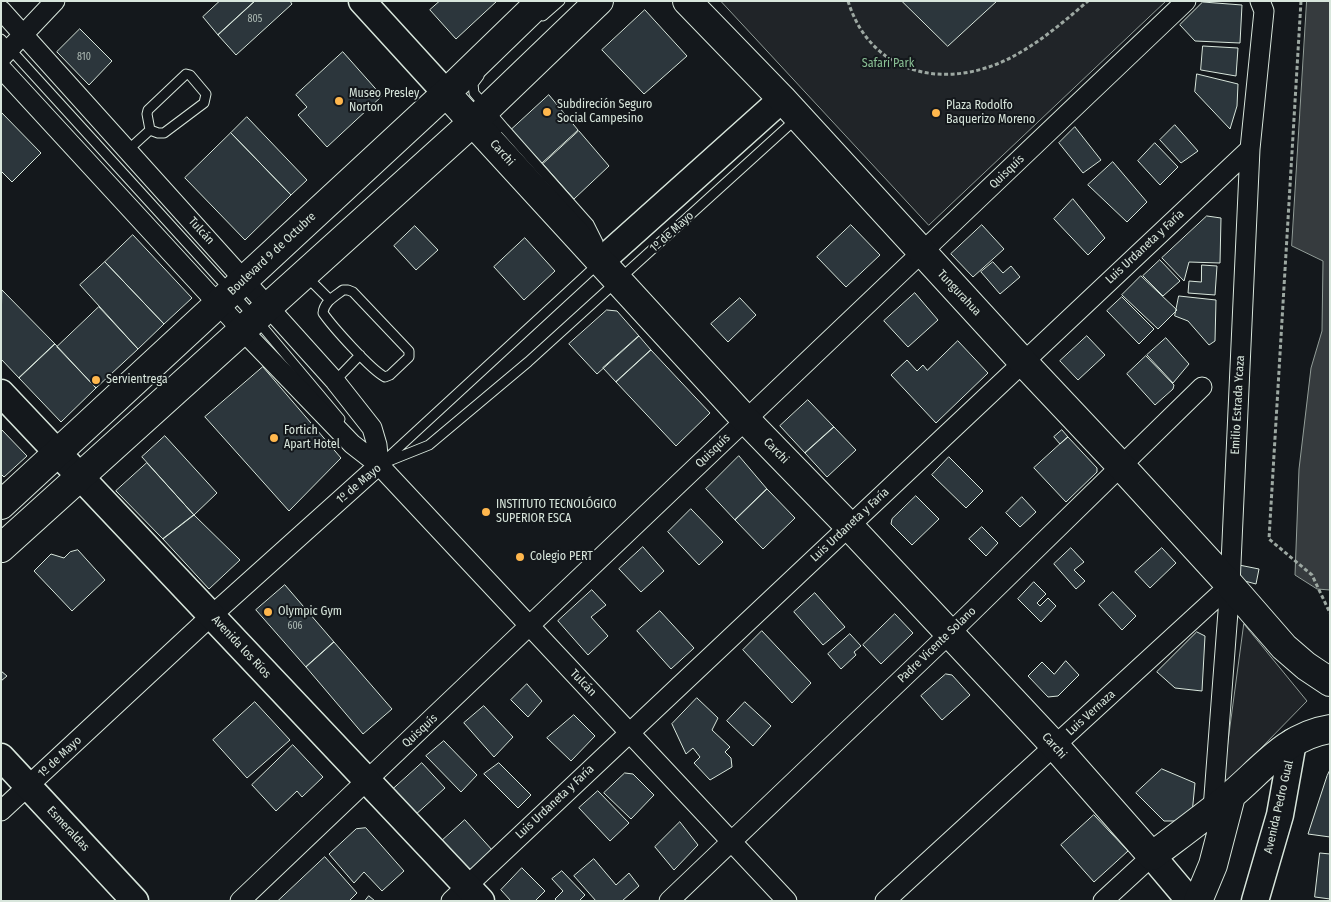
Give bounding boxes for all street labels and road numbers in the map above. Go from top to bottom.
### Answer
street label: Carchi [487,137,517,169]
street label: Quisquís [987,152,1027,192]
street label: Luis Urdaneta y Faría [1103,207,1187,287]
street label: Boulevard 9 de Octubre [225,209,319,299]
street label: 1º de Mayo [647,209,697,255]
street label: Tulcán [185,214,217,248]
street label: Tungurahua [934,267,984,319]
street label: Emilio Estrada Ycaza [1228,355,1248,455]
street label: Quisquís [693,431,733,471]
street label: Carchi [760,435,792,467]
street label: 1º de Mayo [334,461,384,507]
street label: Luis Urdaneta y Faría [808,485,892,565]
street label: Padre Vicente Solano [895,604,979,686]
street label: Avenida los Ríos [208,613,274,681]
street label: Tulcán [567,667,599,699]
street label: Luis Vernaza [1064,687,1118,739]
street label: Quisquís [399,711,441,751]
street label: Carchi [1039,730,1069,762]
street label: 1º de Mayo [35,733,85,781]
street label: Avenida Pedro Gual [1261,759,1297,855]
street label: Luis Urdaneta y Faría [513,762,597,842]
street label: Esmeraldas [44,804,92,854]

